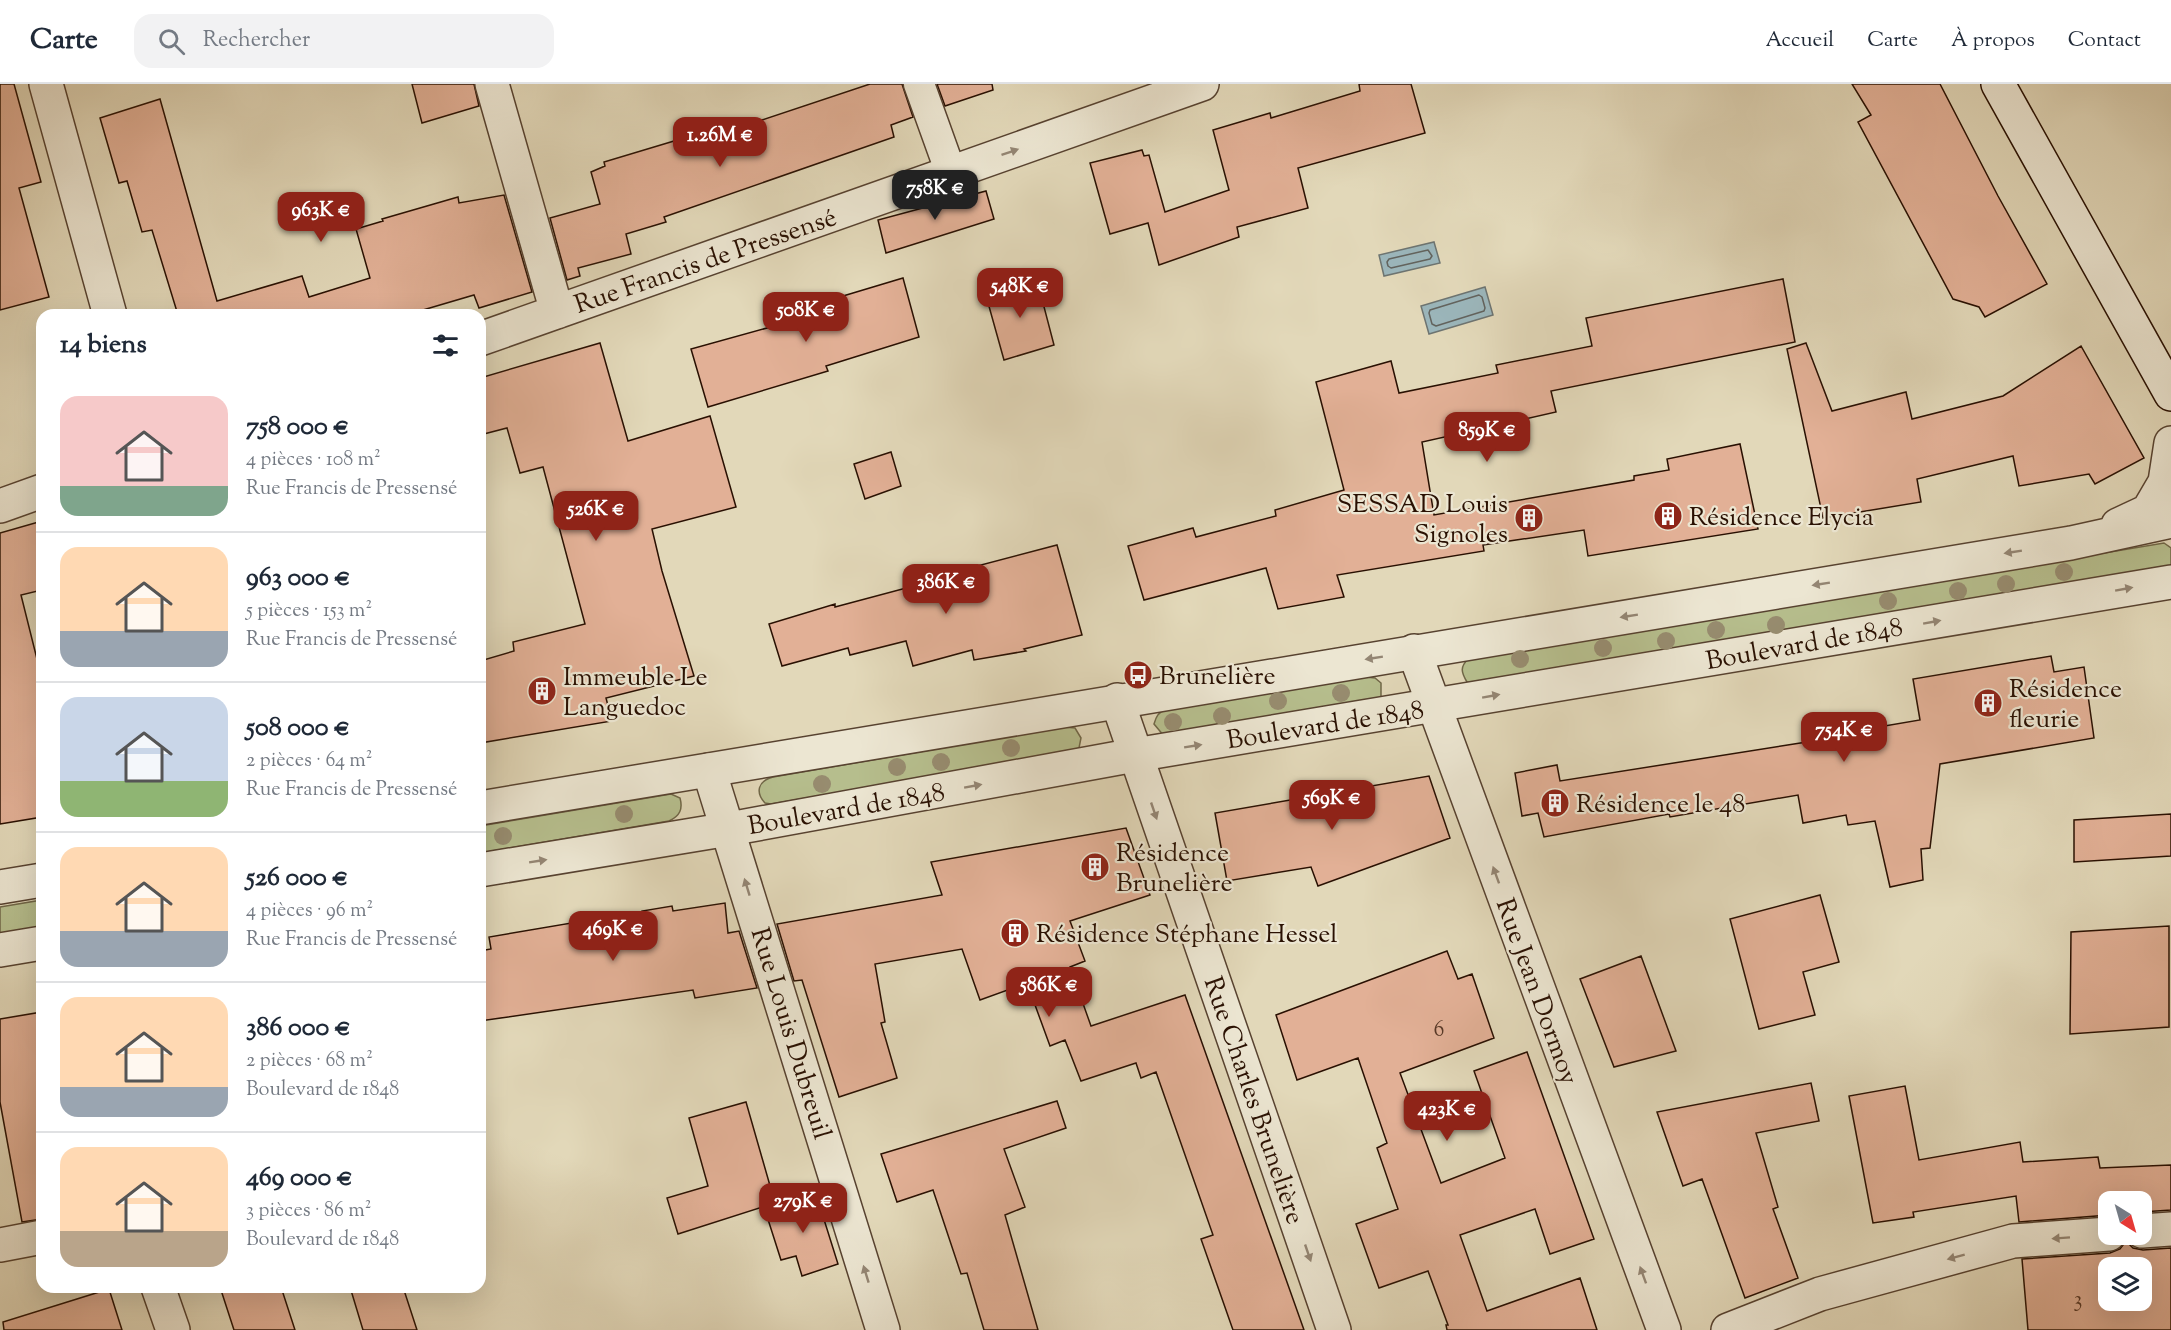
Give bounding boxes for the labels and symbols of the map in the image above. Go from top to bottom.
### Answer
pin: 1.26M € [665,117,775,168]
one-way arrow [1002,146,1020,156]
pin: 758K € [886,170,984,221]
pin: 963K € [272,192,370,243]
street label: Rue Francis de Pressensé [570,200,842,325]
pin: 548K € [971,268,1069,319]
pin: 508K € [757,292,855,343]
pin: 859K € [1438,412,1536,463]
place label: SESSAD Louis Signoles [1337,487,1508,554]
pin: 526K € [547,491,645,542]
building icon: Résidence Elycia [1652,500,1684,532]
place label: Résidence Elycia [1689,500,1874,537]
building icon: SESSAD Louis Signoles [1513,502,1545,534]
one-way arrow [2004,548,2023,557]
pin: 386K € [897,564,995,615]
one-way arrow [1811,580,1830,589]
one-way arrow [2115,585,2134,594]
street label: Boulevard de 1848 [1703,610,1906,681]
one-way arrow [1619,612,1638,621]
one-way arrow [1922,617,1941,626]
one-way arrow [1364,654,1383,663]
bus stop icon: Brunelière [1122,659,1154,691]
place label: Brunelière [1159,659,1276,696]
place label: Immeuble Le Languedoc [563,660,708,727]
place label: Résidence fleurie [2009,672,2122,739]
building icon: Immeuble Le Languedoc [526,675,558,707]
building icon: Résidence fleurie [1972,687,2004,719]
one-way arrow [1482,692,1501,701]
street label: Boulevard de 1848 [1224,693,1427,760]
pin: 754K € [1795,712,1893,763]
one-way arrow [1184,741,1203,750]
street label: Boulevard de 1848 [745,775,948,846]
pin: 569K € [1283,780,1381,831]
one-way arrow [963,781,982,790]
building icon: Résidence le 48 [1539,787,1571,819]
place label: Résidence le 48 [1576,787,1745,824]
one-way arrow [1150,802,1160,820]
place label: Résidence Brunelière [1116,836,1233,903]
building icon: Résidence Brunelière [1079,851,1111,883]
one-way arrow [528,856,547,865]
one-way arrow [1490,866,1500,884]
one-way arrow [742,878,751,896]
street label: Rue Jean Dormoy [1485,894,1586,1090]
pin: 469K € [564,911,662,962]
building icon: Résidence Stéphane Hessel [999,917,1031,949]
place label: Résidence Stéphane Hessel [1036,917,1337,954]
street label: Rue Louis Dubreuil [740,923,839,1144]
pin: 586K € [1000,967,1098,1018]
street label: Rue Charles Brunelière [1193,972,1312,1230]
house number: 6 [1434,1015,1444,1047]
pin: 423K € [1398,1091,1496,1142]
pin: 279K € [754,1183,852,1234]
north arrow [2098,1191,2152,1245]
one-way arrow [2051,1233,2070,1242]
one-way arrow [1303,1244,1313,1262]
one-way arrow [1947,1253,1965,1262]
one-way arrow [861,1265,870,1283]
one-way arrow [1638,1266,1648,1284]
house number: 3 [2074,1285,2082,1317]

